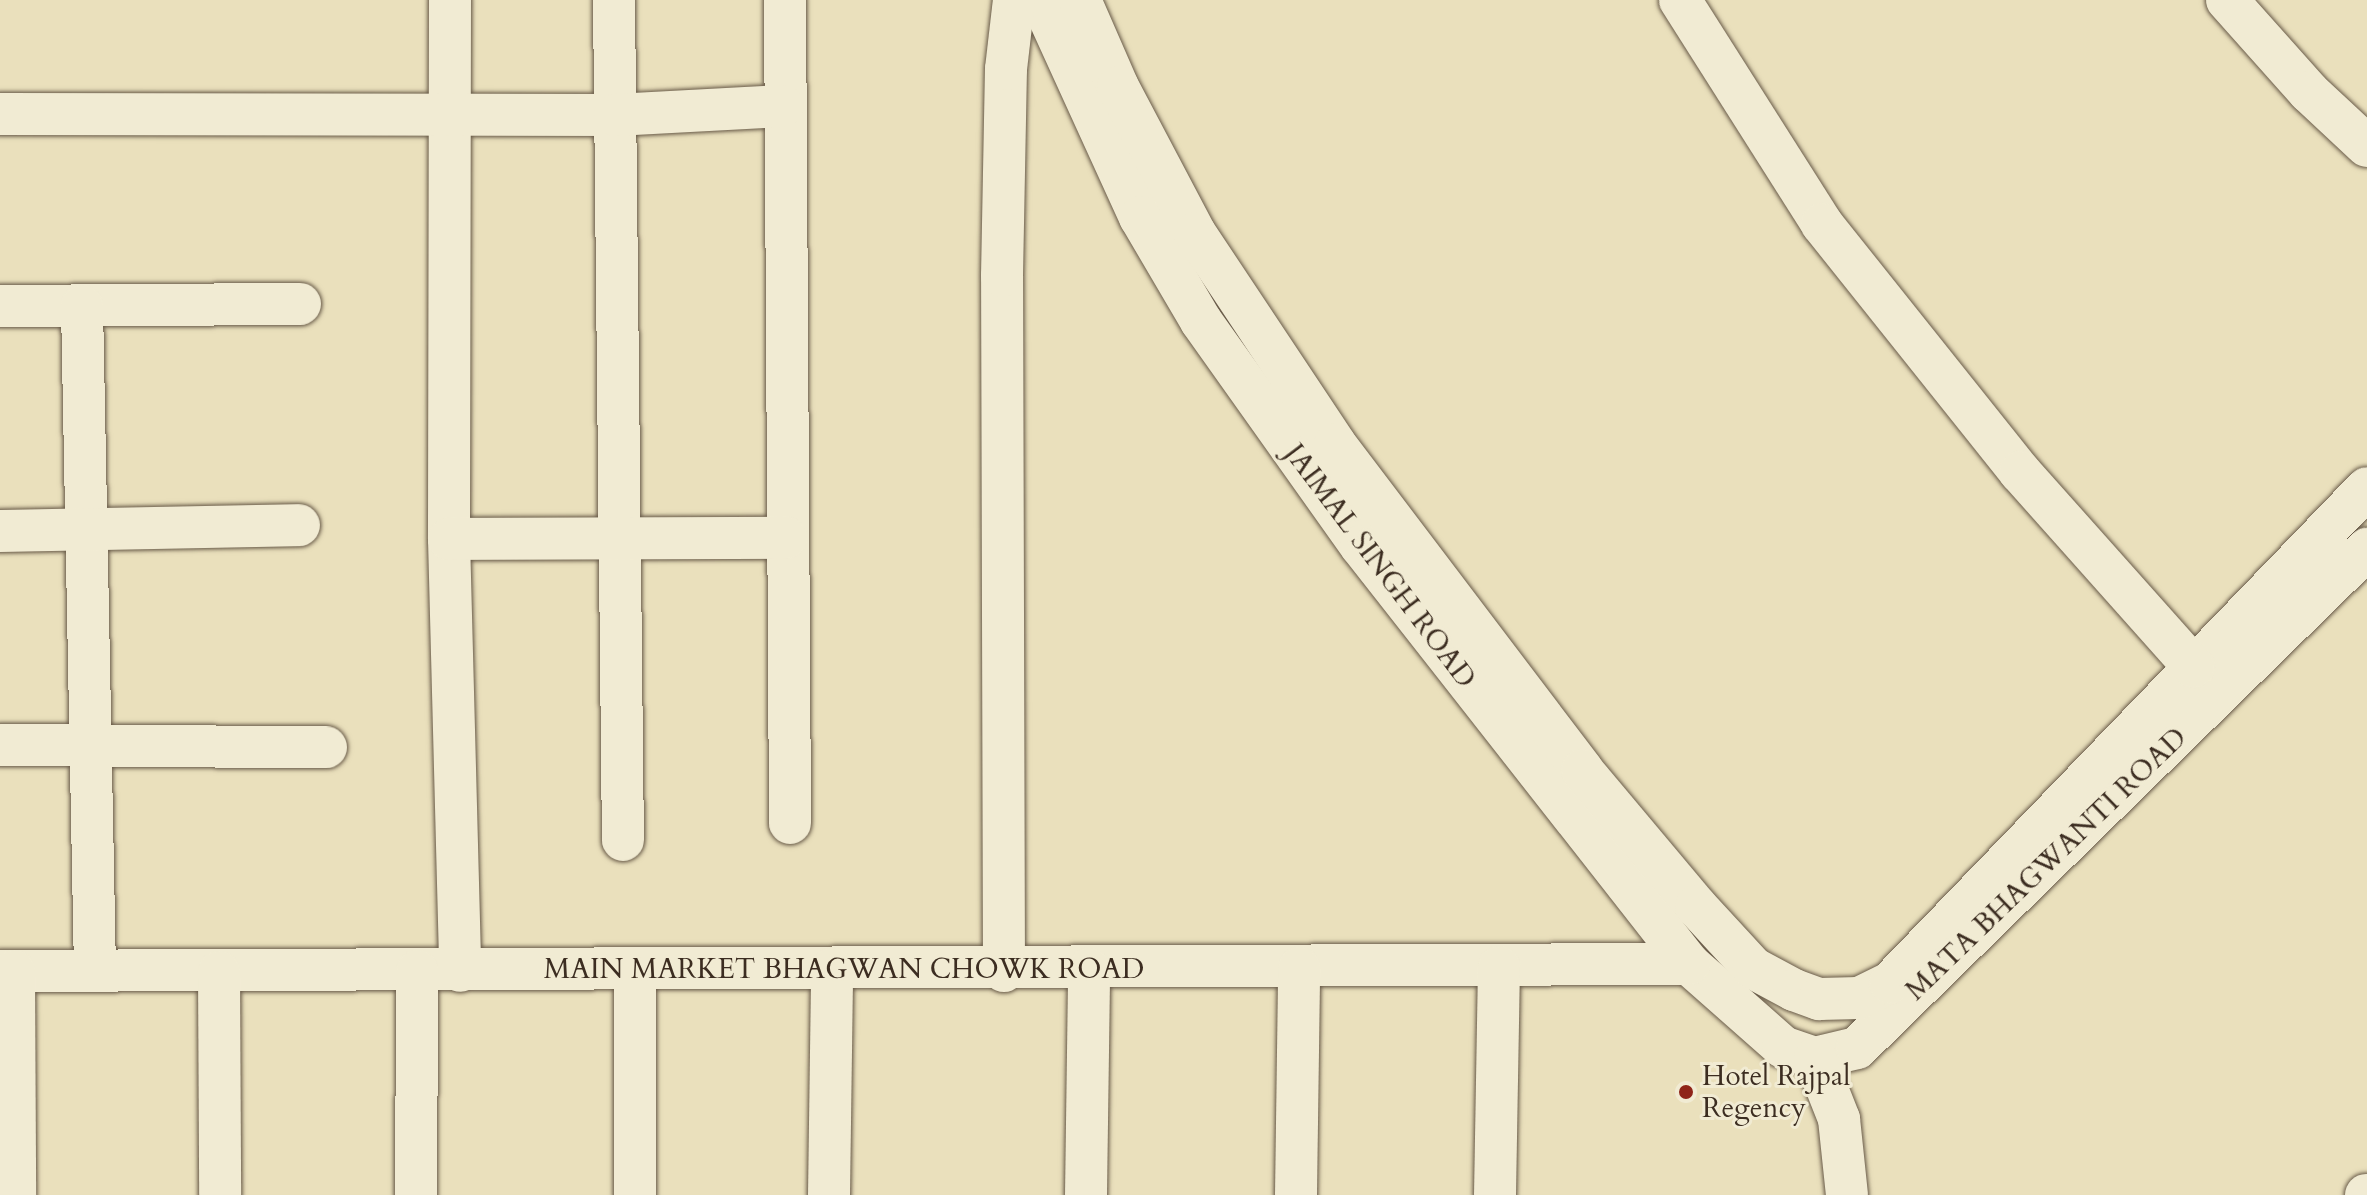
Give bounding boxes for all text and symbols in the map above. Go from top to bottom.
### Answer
street label: JAIMAL SINGH ROAD [1277,437,1483,695]
street label: MATA BHAGWANTI ROAD [1899,721,2193,1007]
street label: MAIN MARKET BHAGWAN CHOWK ROAD [544,952,1144,986]
place label: Hotel Rajpal Regency [1702,1059,1850,1125]
marker: Hotel Rajpal Regency [1677,1083,1695,1101]

